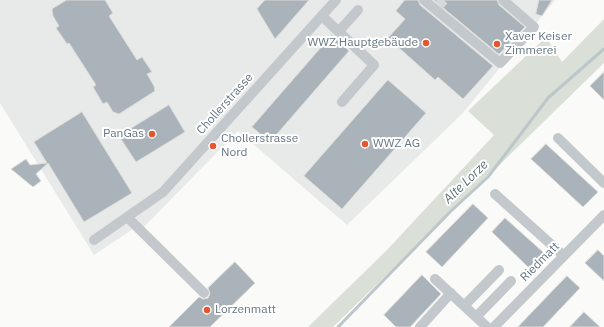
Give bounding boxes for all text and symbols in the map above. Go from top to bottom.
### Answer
place label: Xaver Keiser Zimmerei [505,30,572,58]
place label: WWZ Hauptgebäude [307,36,418,50]
marker: WWZ Hauptgebäude [421,38,431,48]
marker: Xaver Keiser Zimmerei [492,39,502,49]
street label: Chollerstrasse [194,70,256,138]
place label: PanGas [103,127,144,141]
marker: PanGas [147,129,157,139]
place label: Chollerstrasse Nord [221,132,298,160]
place label: WWZ AG [373,137,420,151]
marker: WWZ AG [360,139,370,149]
marker: Chollerstrasse Nord [208,141,218,151]
water label: Alte Lorze [441,157,491,207]
street label: Riedmatt [517,239,563,285]
place label: Lorzenmatt [215,303,276,317]
marker: Lorzenmatt [202,305,212,315]

